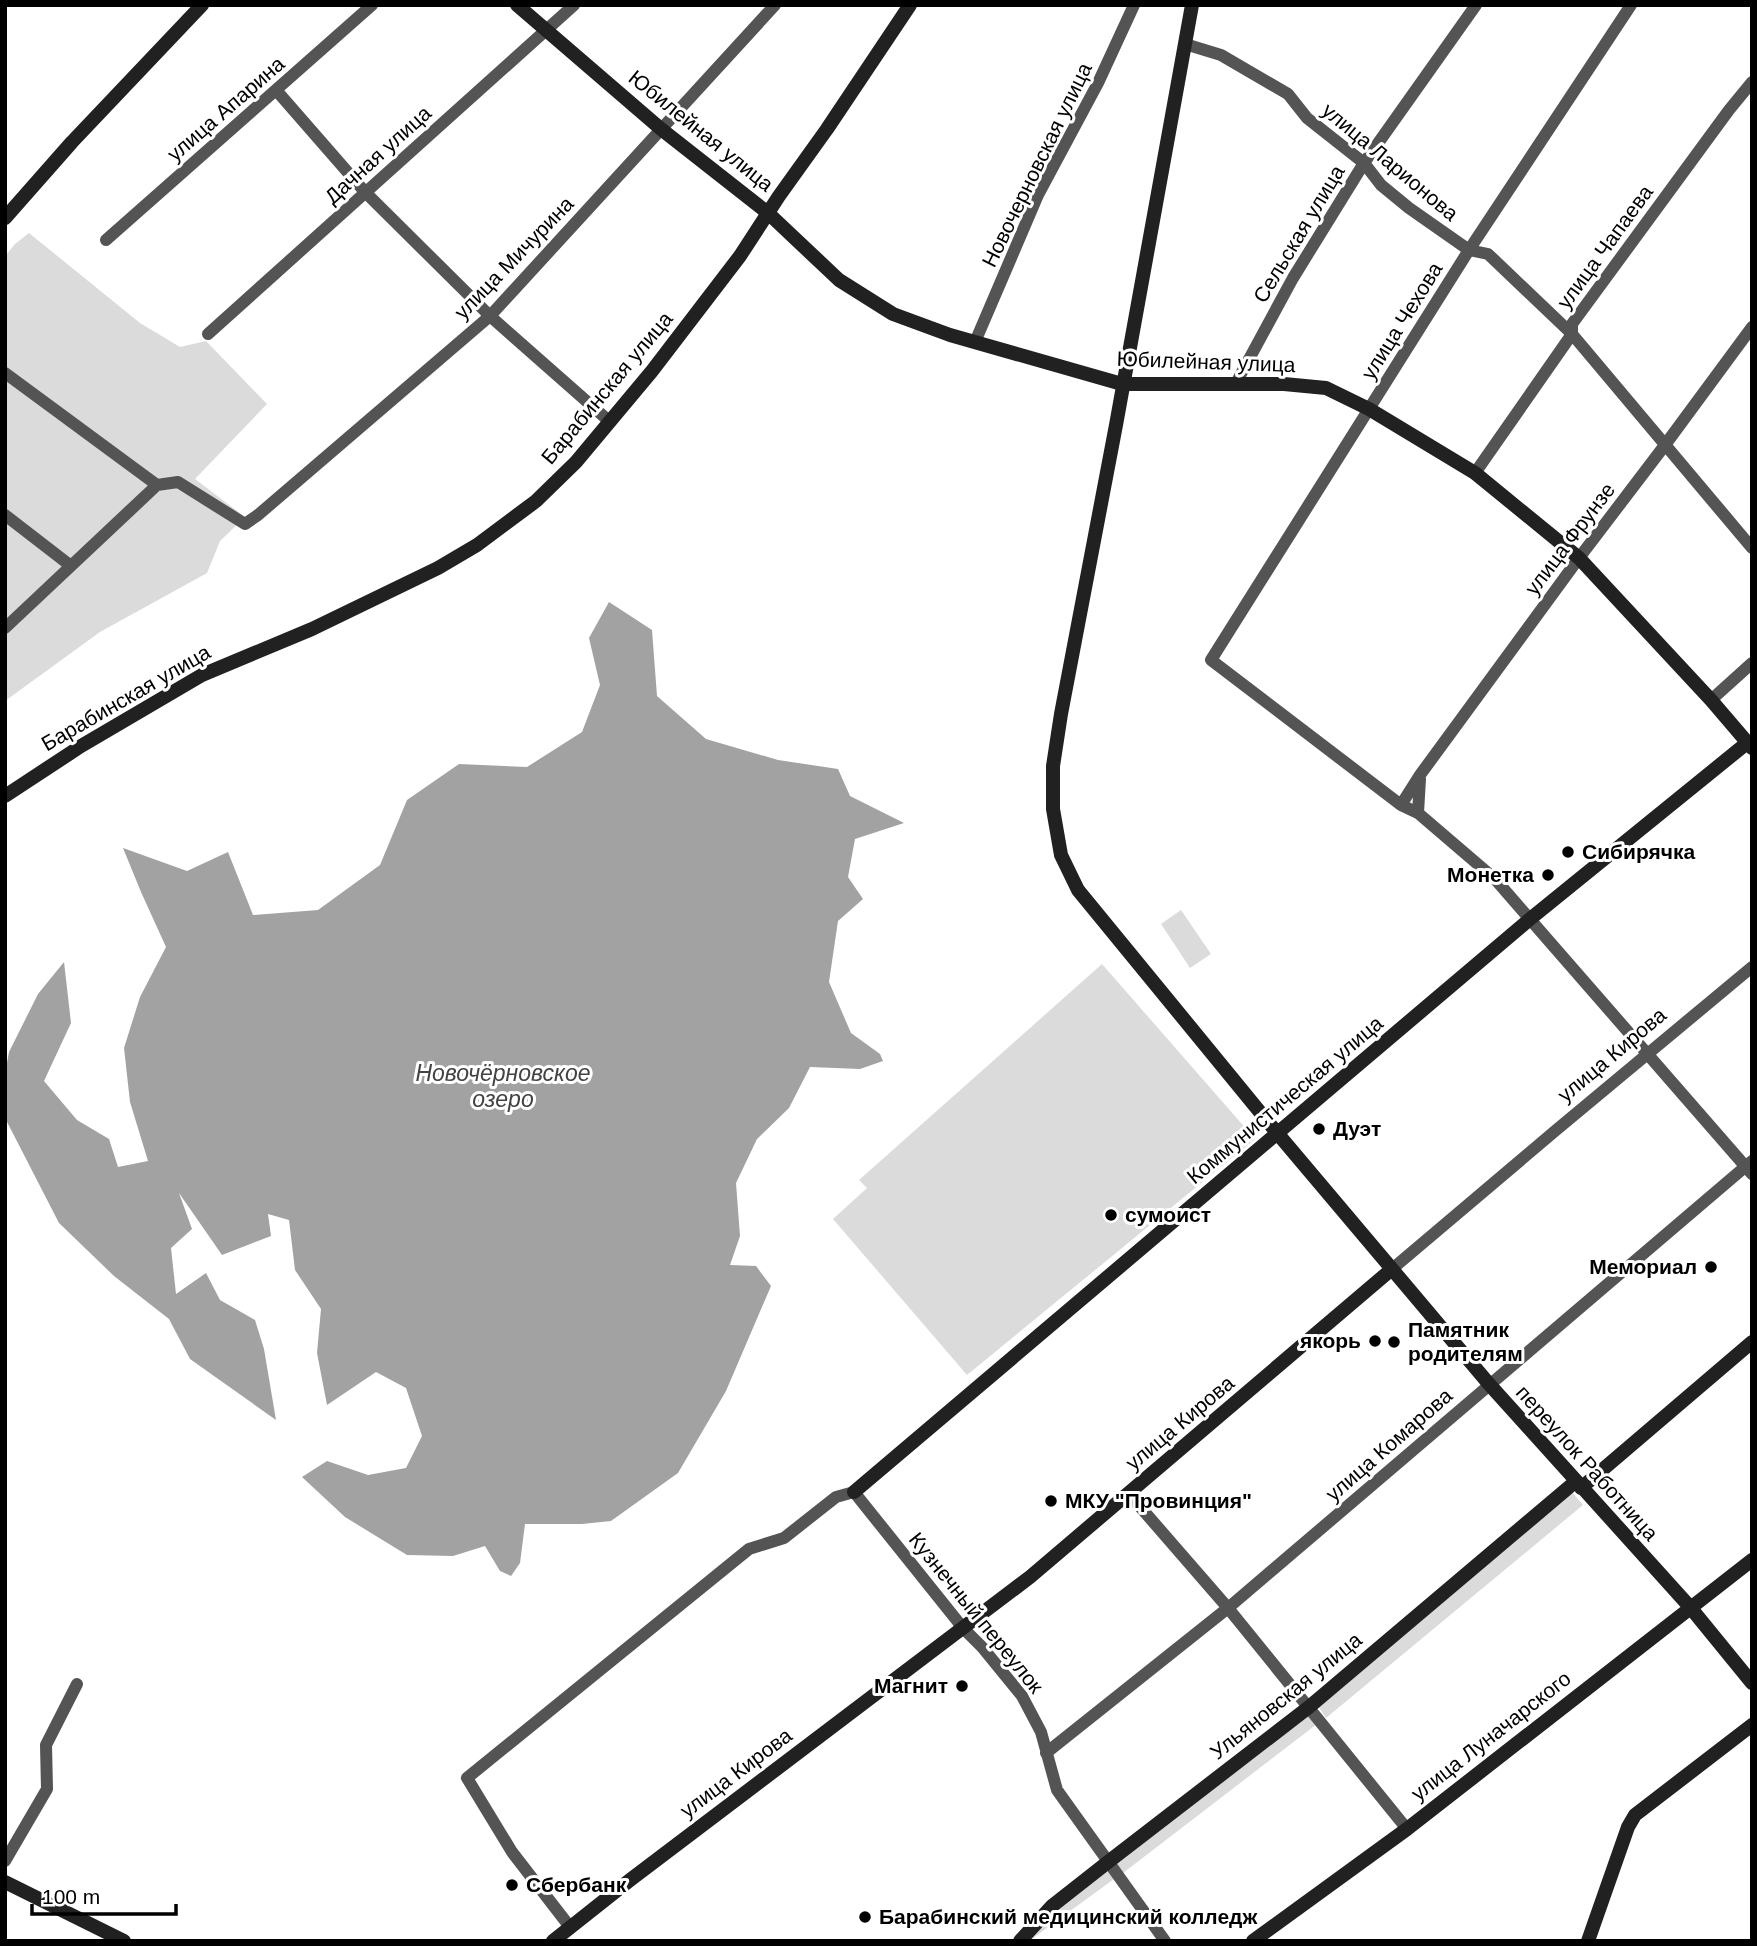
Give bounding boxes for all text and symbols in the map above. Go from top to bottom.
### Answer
street label: улица Апарина [163,51,289,166]
street label: Новочерновская улица [977,59,1096,271]
street label: Юбилейная улица [625,65,778,196]
street label: улица Ларионова [1318,98,1463,225]
street label: Дачная улица [320,101,436,208]
street label: Сельская улица [1249,161,1349,307]
street label: улица Чапаева [1552,180,1657,313]
street label: улица Мичурина [450,192,578,323]
street label: улица Чехова [1356,258,1447,383]
street label: Барабинская улица [536,307,677,468]
street label: Юбилейная улица [1116,347,1296,376]
street label: улица Фрунзе [1520,478,1619,599]
street label: Барабинская улица [37,640,214,755]
place label: Сибирячка [1582,840,1695,863]
marker: Сибирячка [1560,844,1576,860]
place label: Монетка [1447,863,1534,886]
marker: Монетка [1540,867,1556,883]
street label: улица Кирова [1553,1003,1670,1106]
street label: Коммунистическая улица [1182,1011,1387,1188]
water label: Новочёрновское озеро [415,1060,591,1112]
place label: Дуэт [1333,1117,1381,1140]
marker: Дуэт [1311,1121,1327,1137]
place label: сумоист [1125,1203,1211,1226]
marker: сумоист [1103,1207,1119,1223]
place label: Мемориал [1589,1255,1697,1278]
marker: Мемориал [1703,1259,1719,1275]
place label: Памятник родителям [1408,1318,1523,1365]
place label: якорь [1299,1329,1361,1352]
marker: якорь [1367,1333,1383,1349]
marker: Памятник родителям [1386,1334,1402,1350]
street label: улица Кирова [1121,1371,1238,1474]
street label: переулок Работница [1512,1381,1663,1545]
street label: улица Комарова [1321,1383,1457,1506]
place label: МКУ "Провинция" [1065,1489,1252,1512]
marker: МКУ "Провинция" [1043,1493,1059,1509]
street label: Кузнечный переулок [905,1528,1049,1698]
street label: Ульяновская улица [1206,1627,1366,1764]
street label: улица Луначарского [1407,1666,1575,1805]
place label: Магнит [874,1674,948,1697]
marker: Магнит [954,1678,970,1694]
street label: улица Кирова [675,1723,796,1822]
scale bar [32,1872,175,1916]
place label: Сбербанк [526,1873,627,1896]
marker: Сбербанк [504,1877,520,1893]
text: 100 m [42,1885,100,1908]
place label: Барабинский медицинский колледж [879,1905,1258,1928]
marker: Барабинский медицинский колледж [857,1909,873,1925]

